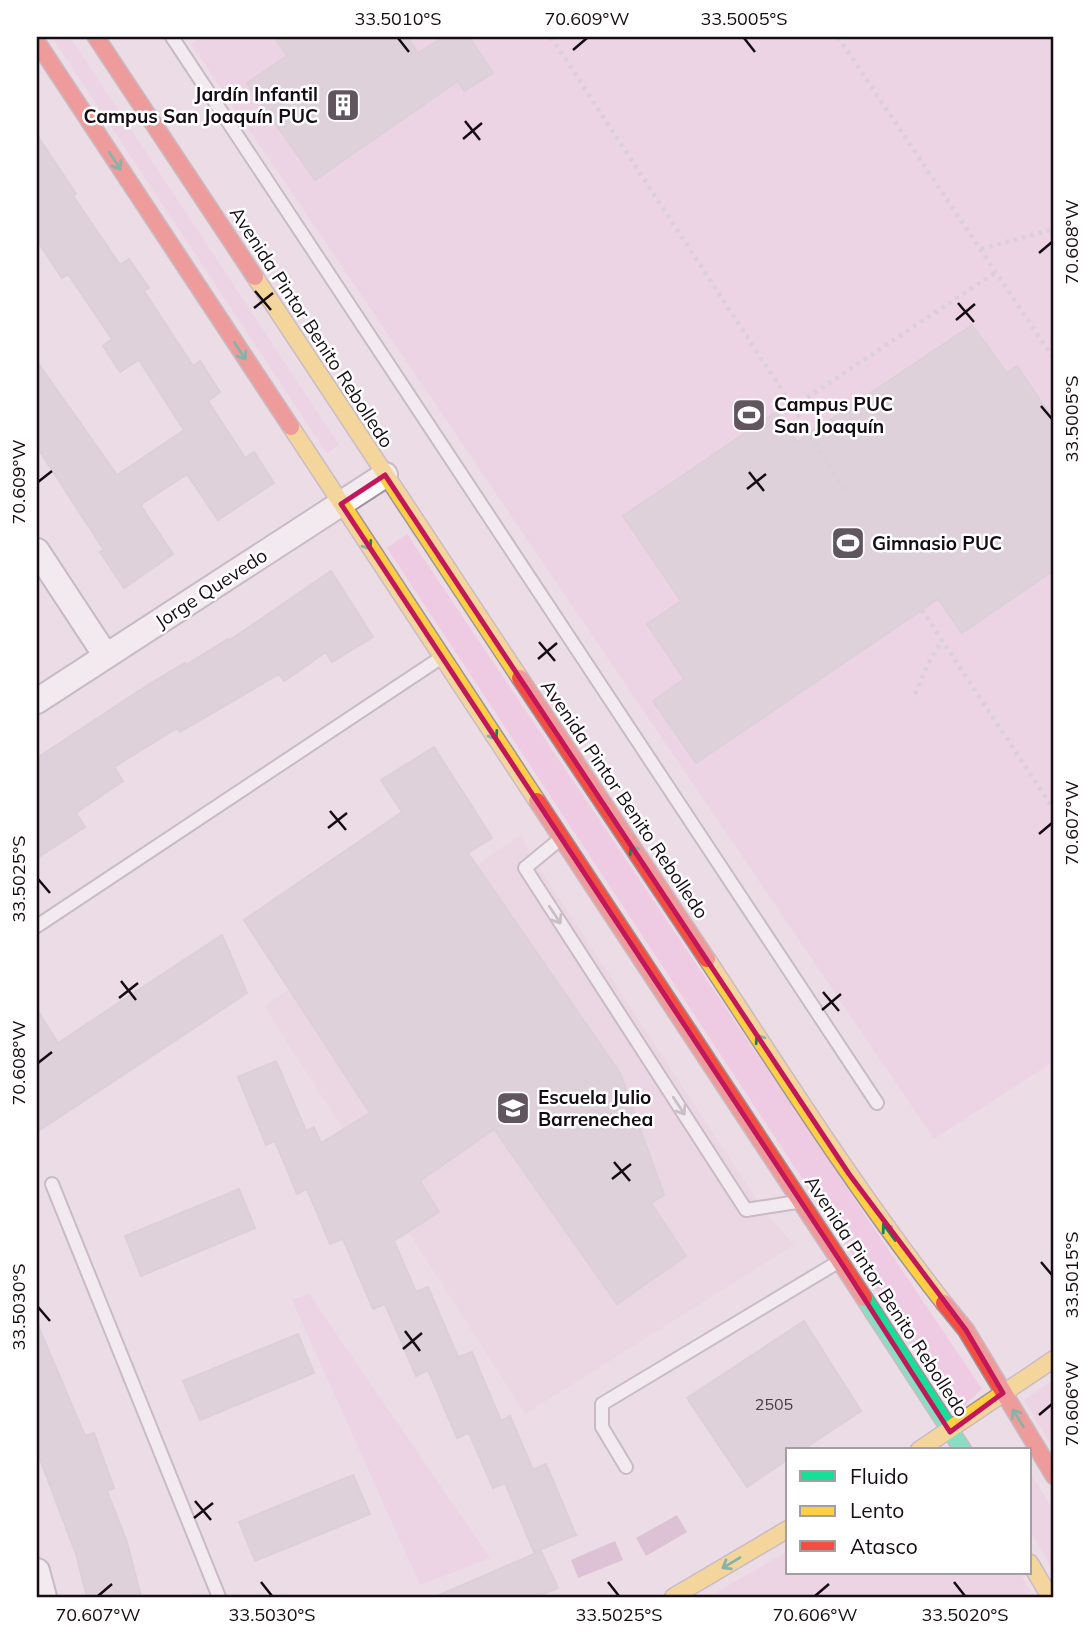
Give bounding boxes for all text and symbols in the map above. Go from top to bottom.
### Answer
text: 33.5010°S [355,7,441,30]
text: 70.609°W [544,7,630,30]
text: 33.5005°S [701,7,787,30]
place label: Jardín Infantil Campus San Joaquín PUC [84,82,318,128]
building icon: Jardín Infantil Campus San Joaquín PUC [324,86,362,124]
one-way arrow [108,151,122,170]
text: 70.608°W [1060,199,1083,285]
street label: Avenida Pintor Benito Rebolledo [225,202,399,452]
one-way arrow [233,340,247,360]
text: 33.5005°S [1060,376,1083,462]
place label: Campus PUC San Joaquín [774,392,893,438]
sports icon: Campus PUC San Joaquín [730,396,768,434]
text: 70.609°W [7,439,30,525]
sports icon: Gimnasio PUC [829,524,867,562]
one-way arrow [359,530,373,550]
place label: Gimnasio PUC [872,531,1002,555]
street label: Jorge Quevedo [150,543,272,633]
street label: Avenida Pintor Benito Rebolledo [536,675,714,923]
one-way arrow [484,720,498,740]
text: 70.607°W [1060,780,1083,866]
text: 33.5025°S [7,836,30,922]
one-way arrow [629,844,643,864]
one-way arrow [549,905,563,925]
text: 70.608°W [7,1020,30,1106]
one-way arrow [755,1034,769,1053]
place label: Escuela Julio Barrenechea [538,1085,653,1131]
school or university icon: Escuela Julio Barrenechea [494,1089,532,1127]
one-way arrow [672,1096,686,1116]
street label: Avenida Pintor Benito Rebolledo [800,1171,974,1421]
one-way arrow [882,1223,896,1242]
text: 33.5015°S [1060,1232,1083,1318]
text: 33.5030°S [7,1264,30,1350]
text: 70.606°W [1060,1361,1083,1447]
house number: 2505 [755,1394,793,1414]
one-way arrow [1011,1409,1025,1429]
legend [786,1448,1032,1574]
text: Fluido [850,1463,909,1489]
text: Lento [850,1497,904,1523]
text: Atasco [850,1533,918,1559]
one-way arrow [721,1556,741,1570]
text: 70.607°W [55,1603,141,1626]
text: 33.5030°S [229,1603,315,1626]
text: 33.5025°S [576,1603,662,1626]
text: 70.606°W [772,1603,858,1626]
text: 33.5020°S [922,1603,1008,1626]

